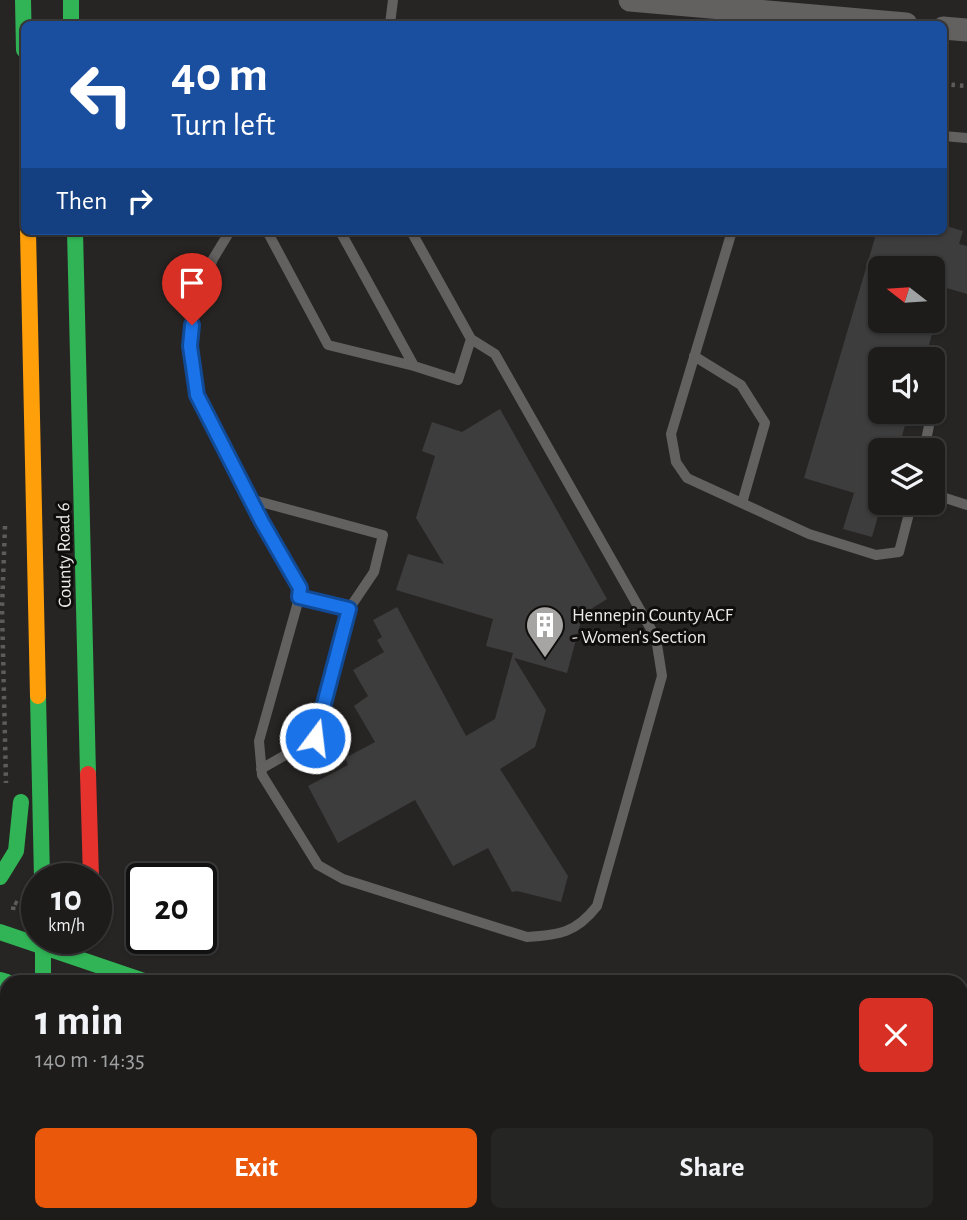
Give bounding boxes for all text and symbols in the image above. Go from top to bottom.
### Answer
icon: left [56,49,147,140]
text: 40 m [171,51,268,100]
text: Turn left [171,109,275,141]
icon: right [121,182,159,220]
text: Then [56,188,107,214]
pin [162,253,222,325]
north arrow [868,256,945,332]
map controls [868,256,945,515]
icon: arrive [173,264,211,302]
button: sound [868,347,945,424]
button: layers [868,438,945,515]
street label: County Road 6 [54,502,75,608]
building icon: Hennepin County ACF - Women's Section [524,604,566,659]
place label: Hennepin County ACF - Women's Section [572,606,734,647]
position arrow [278,701,352,775]
speed limit sign: 20 [126,863,217,954]
text: 10 [51,882,82,917]
text: km/h [48,917,85,935]
button: close [859,998,933,1072]
text: 1 min [35,1000,124,1042]
text: 140 m · 14:35 [35,1049,145,1072]
button: Exit [35,1128,477,1208]
button: Share [491,1128,933,1208]

